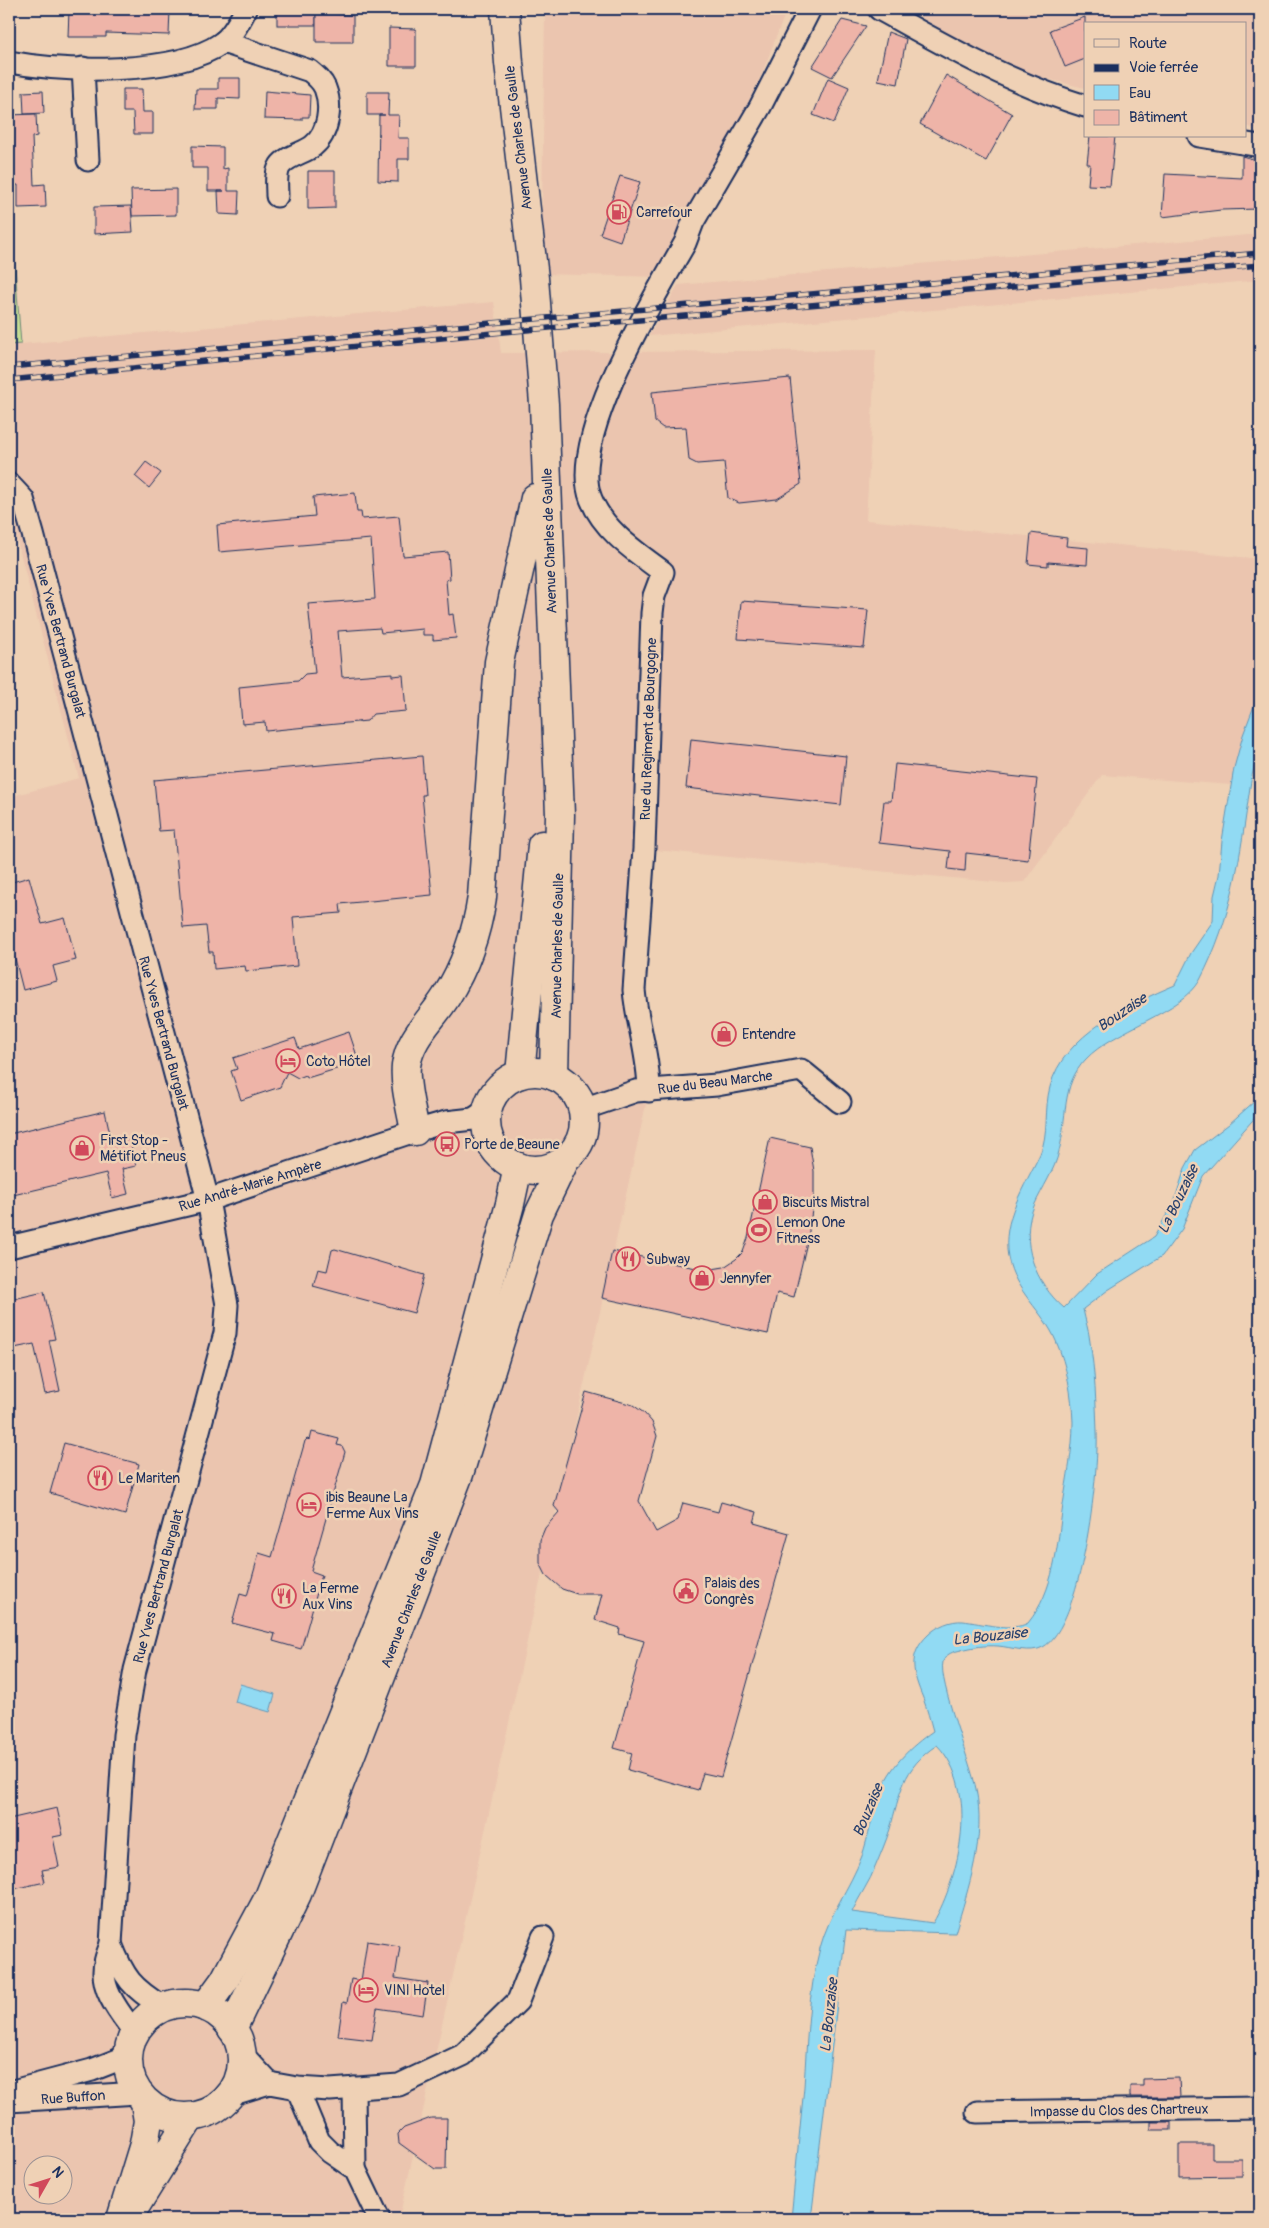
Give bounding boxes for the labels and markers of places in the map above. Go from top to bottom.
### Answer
fuel station icon: Carrefour [606,199,632,225]
place label: Carrefour [636,204,692,221]
shop icon: Entendre [711,1021,737,1047]
place label: Entendre [742,1026,796,1043]
hotel icon: Coto Hôtel [275,1048,301,1074]
place label: Coto Hôtel [306,1053,371,1070]
bus stop icon: Porte de Beaune [434,1131,460,1157]
place label: First Stop - Métifiot Pneus [100,1132,187,1165]
shop icon: First Stop - Métifiot Pneus [69,1135,95,1161]
place label: Porte de Beaune [464,1136,560,1153]
shop icon: Biscuits Mistral [752,1189,778,1215]
place label: Biscuits Mistral [782,1194,870,1211]
place label: Lemon One Fitness [776,1214,845,1247]
sports icon: Lemon One Fitness [746,1217,772,1243]
restaurant icon: Subway [615,1246,641,1272]
place label: Subway [646,1251,690,1268]
shop icon: Jennyfer [689,1265,715,1291]
place label: Jennyfer [720,1270,772,1287]
restaurant icon: Le Mariten [87,1465,113,1491]
place label: Le Mariten [118,1470,180,1487]
place label: ibis Beaune La Ferme Aux Vins [326,1489,419,1522]
hotel icon: ibis Beaune La Ferme Aux Vins [296,1492,322,1518]
place label: Palais des Congrès [704,1575,760,1608]
public building icon: Palais des Congrès [673,1578,699,1604]
place label: La Ferme Aux Vins [302,1580,359,1613]
restaurant icon: La Ferme Aux Vins [271,1583,297,1609]
hotel icon: VINI Hotel [353,1977,379,2003]
place label: VINI Hotel [384,1982,445,1999]

